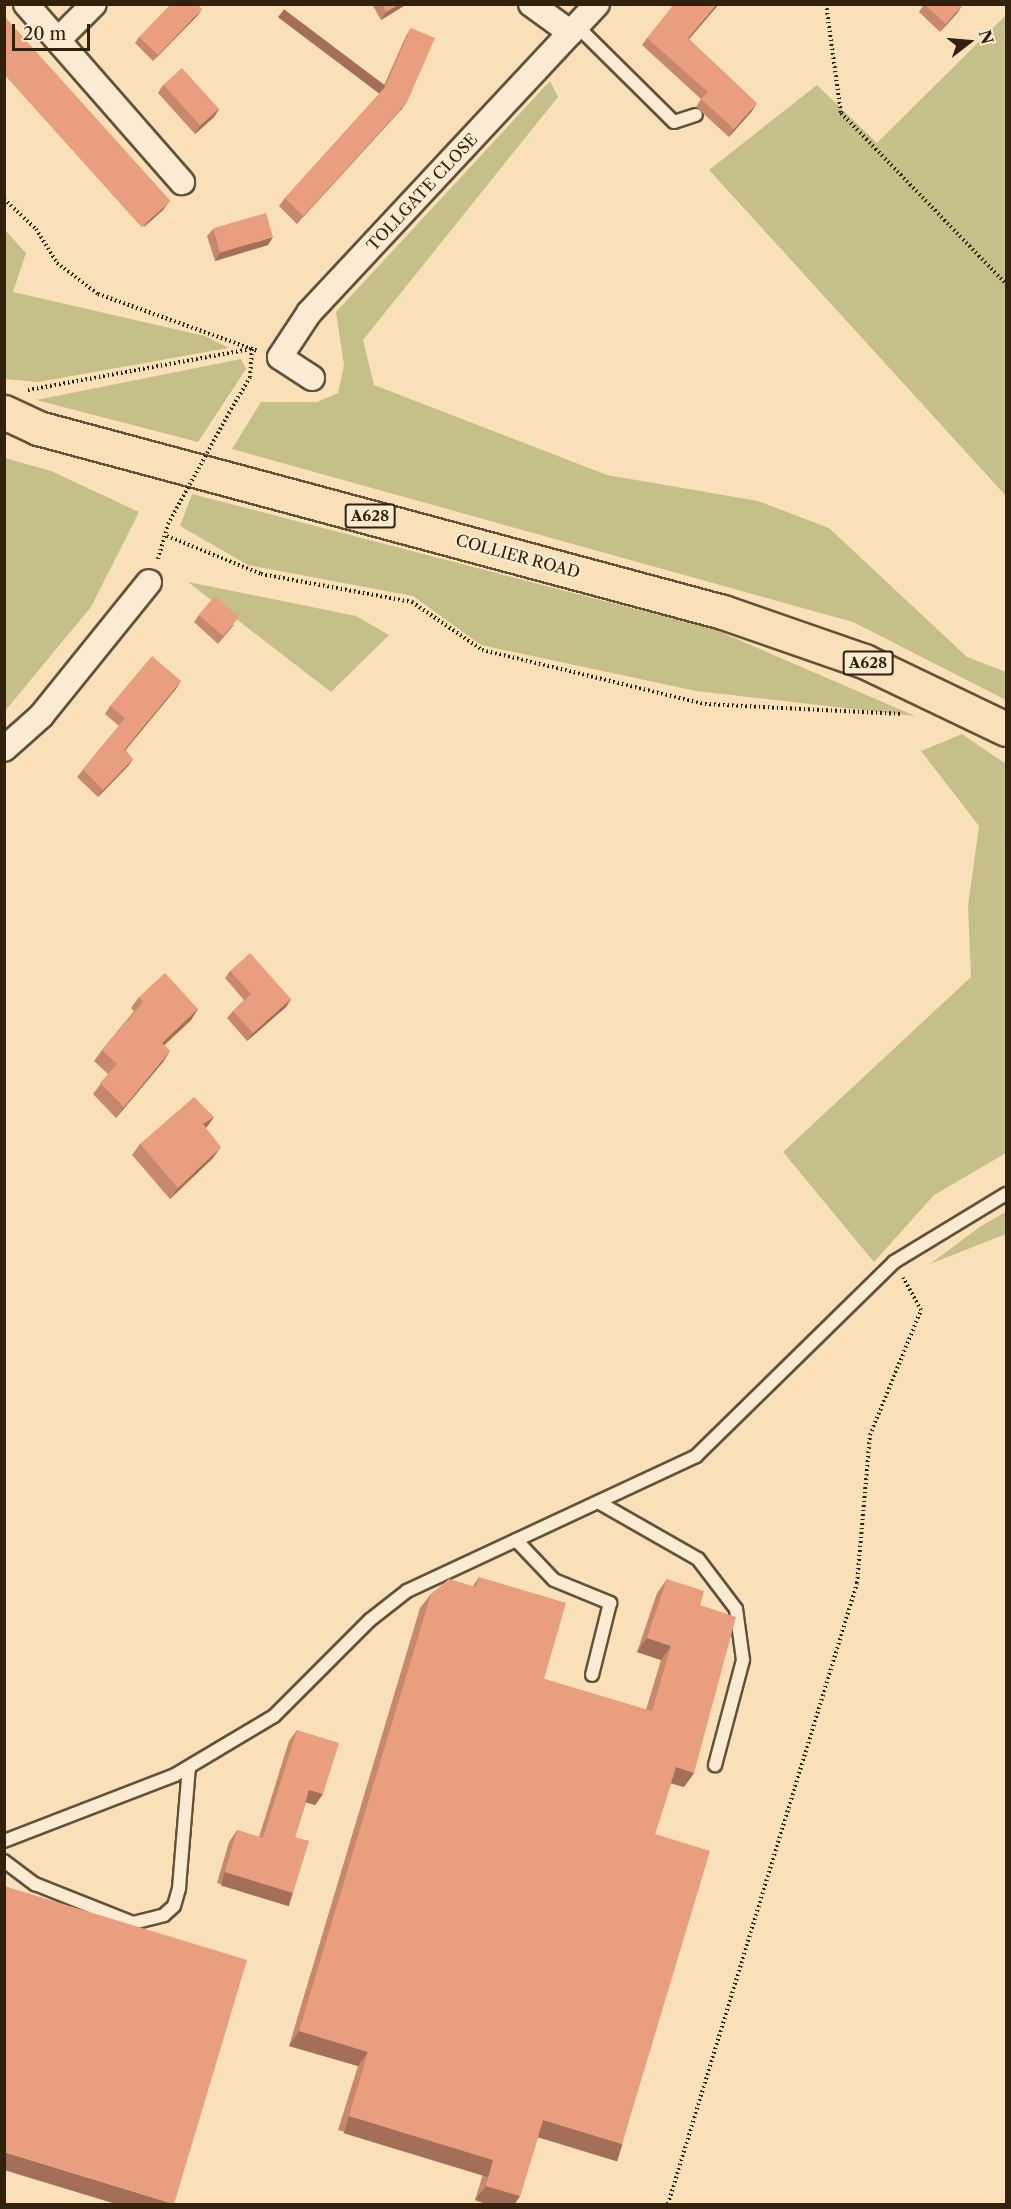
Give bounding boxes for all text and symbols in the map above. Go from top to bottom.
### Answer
scale bar [15,12,93,50]
north arrow [939,12,999,72]
text: 20 m [23,23,66,45]
text: N [975,28,998,46]
street label: TOLLGATE CLOSE [363,129,481,255]
road number: A628 [344,504,395,528]
street label: COLLIER ROAD [453,530,583,582]
road number: A628 [842,651,894,675]

